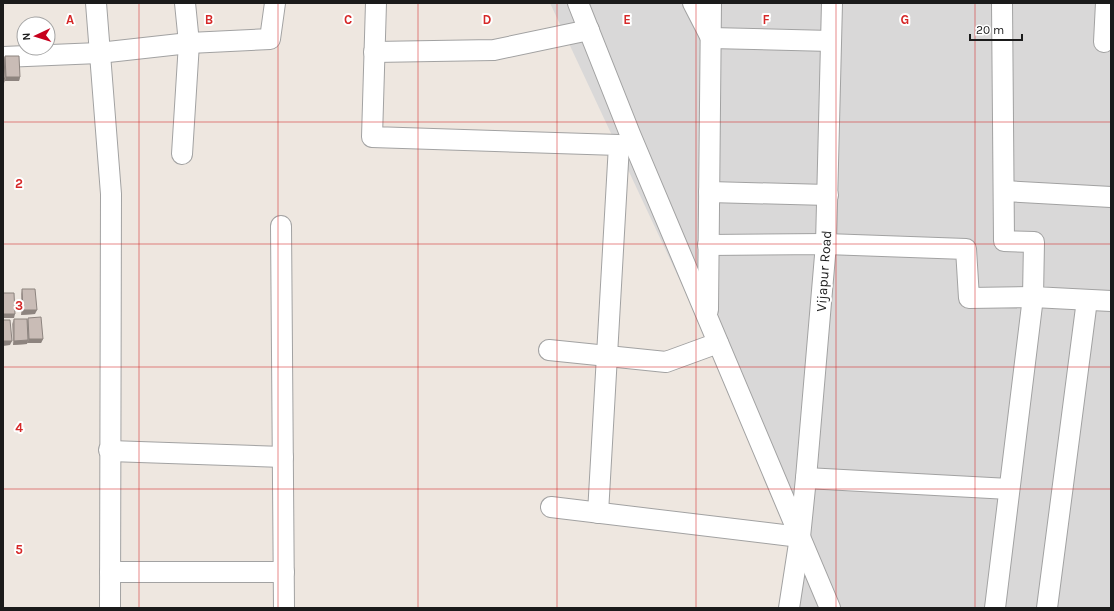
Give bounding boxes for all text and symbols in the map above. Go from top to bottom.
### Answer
text: A [66,12,74,27]
text: B [205,12,213,27]
text: C [344,12,352,27]
text: D [483,12,492,27]
text: E [623,12,631,27]
text: F [762,12,770,27]
text: G [901,12,909,27]
north arrow [16,16,56,56]
scale bar [970,16,1022,42]
text: 20 m [976,23,1004,37]
text: N [20,32,33,41]
text: 2 [15,176,23,191]
street label: Vijapur Road [813,230,835,312]
text: 3 [15,298,23,313]
text: 4 [15,420,23,435]
text: 5 [15,542,23,557]

